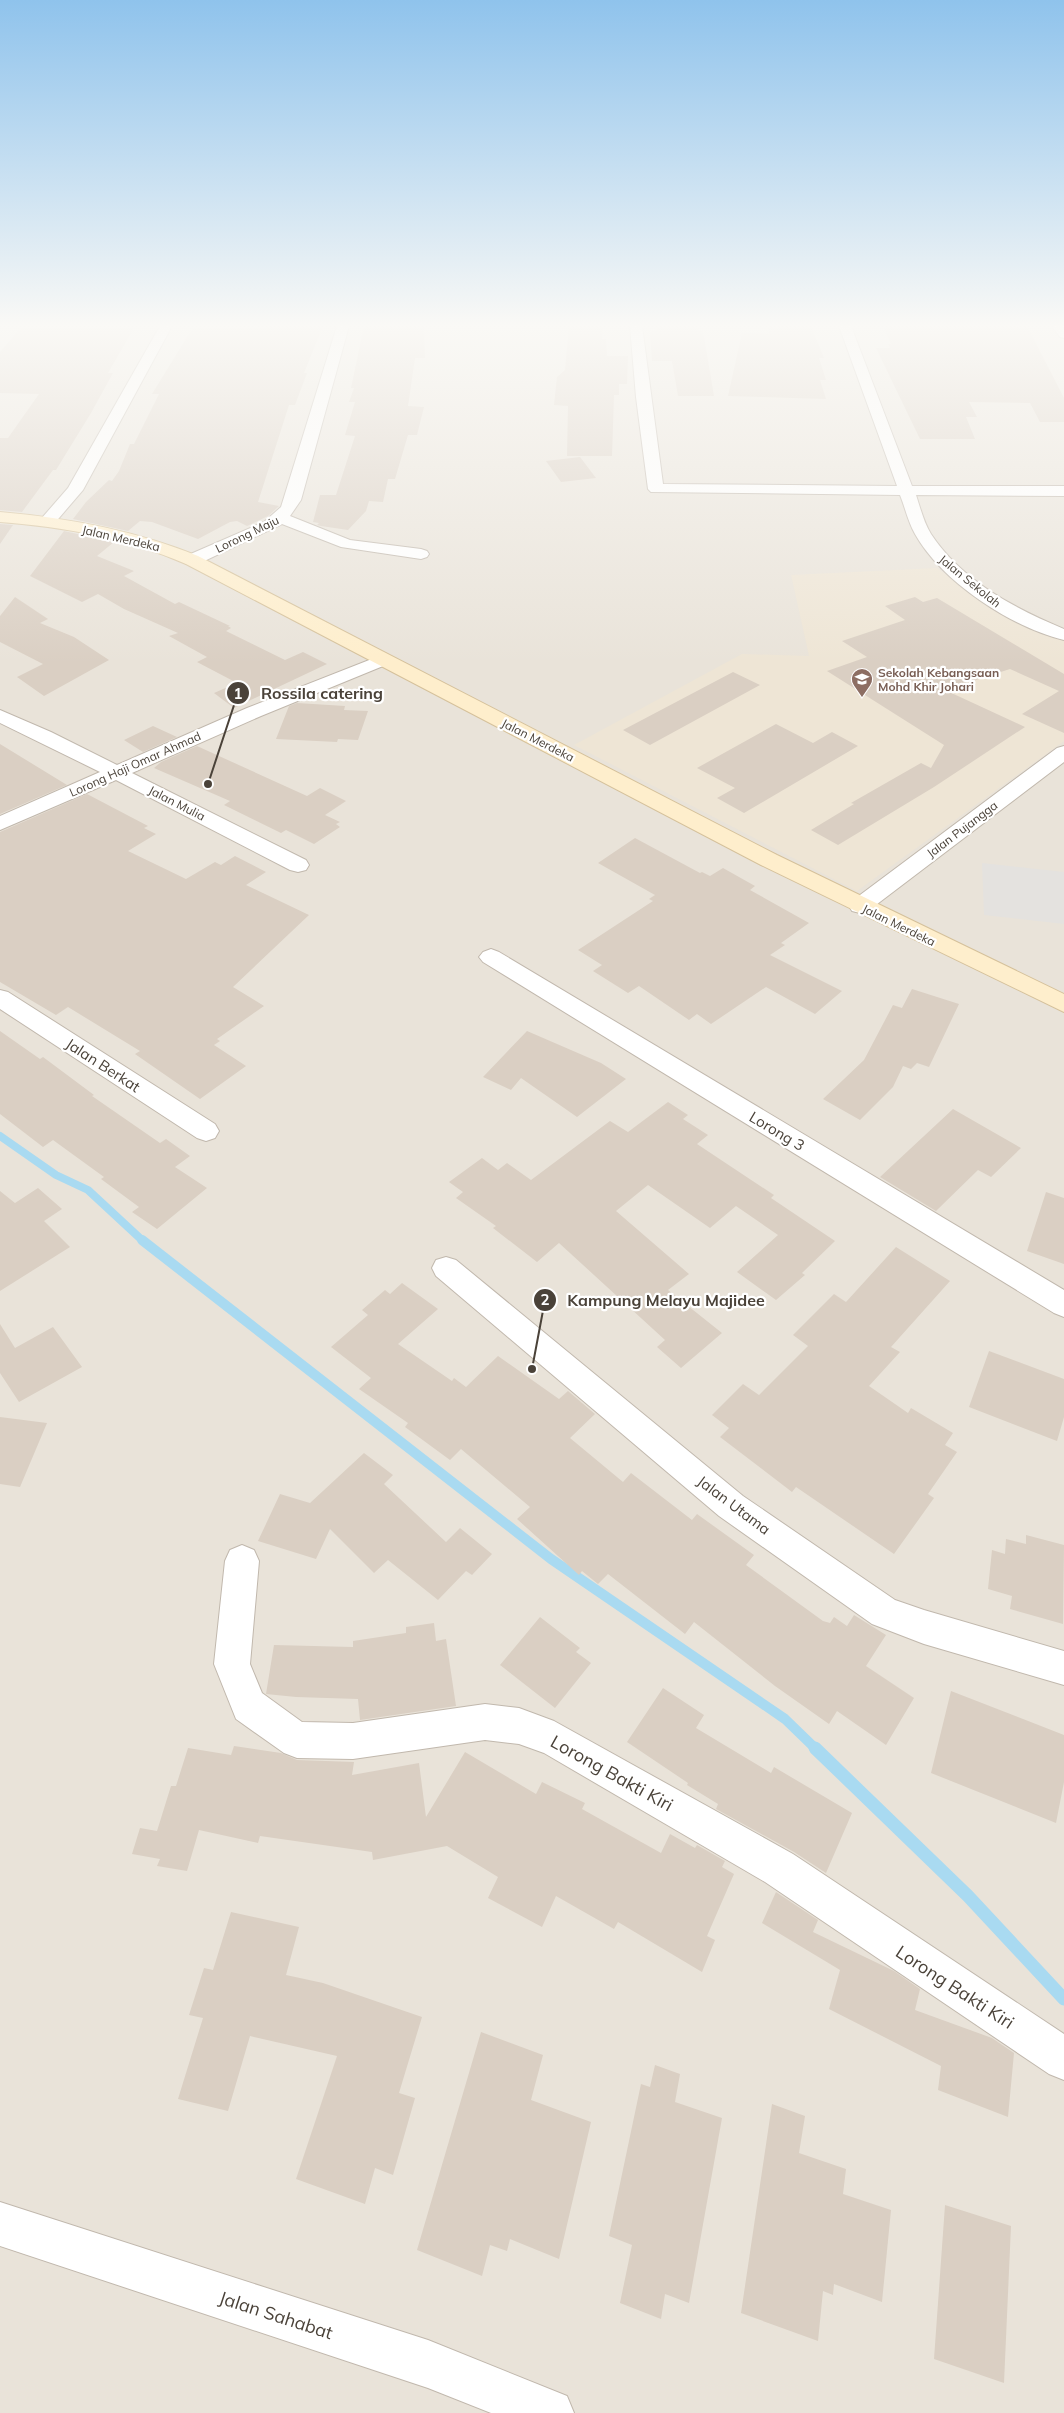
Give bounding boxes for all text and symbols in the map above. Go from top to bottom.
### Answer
street label: Lorong Maju [213,512,281,556]
street label: Jalan Merdeka [81,522,161,554]
street label: Jalan Sekolah [936,551,1004,611]
place label: Sekolah Kebangsaan Mohd Khir Johari [878,665,999,694]
school or university icon: Sekolah Kebangsaan Mohd Khir Johari [850,667,874,698]
callout: Rossila catering [226,678,393,709]
text: Rossila catering [261,683,383,703]
text: 1 [233,684,243,703]
street label: Jalan Merdeka [499,715,577,765]
street label: Lorong Haji Omar Ahmad [67,728,203,800]
street label: Jalan Mulia [146,782,208,824]
street label: Jalan Pujangga [924,797,1000,861]
street label: Jalan Merdeka [860,901,938,949]
street label: Jalan Berkat [62,1034,144,1096]
street label: Lorong 3 [746,1107,808,1155]
callout: Kampung Melayu Majidee [532,1284,774,1315]
text: 2 [540,1290,550,1309]
text: Kampung Melayu Majidee [567,1290,765,1310]
street label: Jalan Utama [694,1471,774,1539]
street label: Lorong Bakti Kiri [547,1730,677,1816]
street label: Lorong Bakti Kiri [891,1940,1019,2034]
street label: Jalan Sahabat [216,2286,336,2344]

